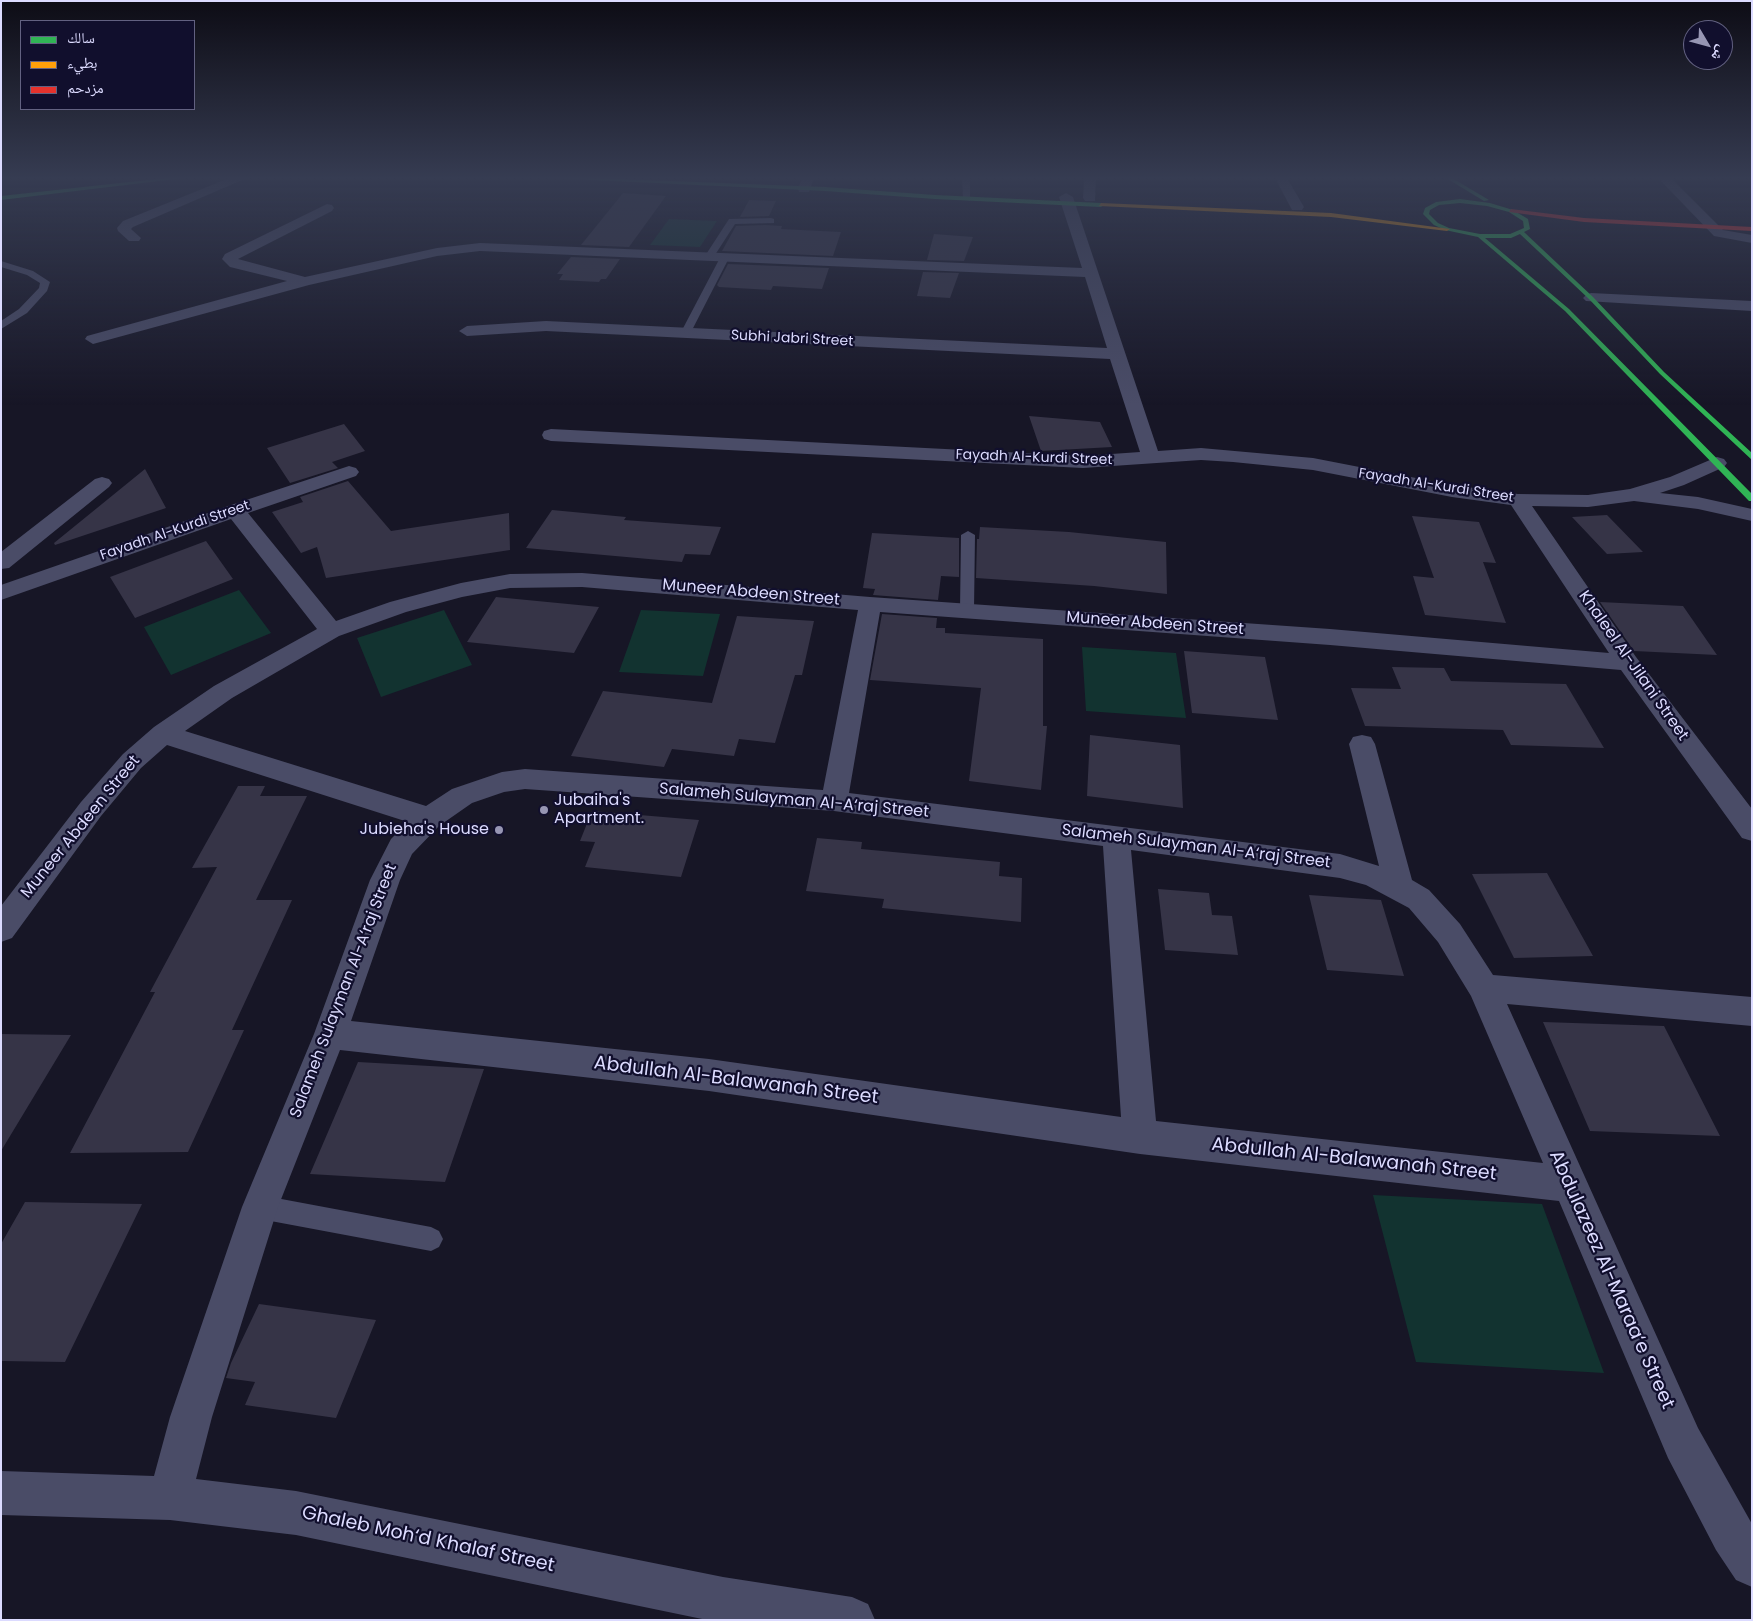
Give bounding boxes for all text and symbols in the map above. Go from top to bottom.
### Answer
legend [20,20,195,110]
north arrow [1683,20,1733,70]
text: سالك [67,27,95,48]
text: ش [1707,41,1732,65]
text: بطيء [67,52,97,73]
text: مزدحم [67,77,104,98]
street label: Subhi Jabri Street [730,327,854,351]
street label: Fayadh Al-Kurdi Street [955,447,1113,469]
street label: Fayadh Al-Kurdi Street [1357,465,1515,507]
street label: Fayadh Al-Kurdi Street [98,498,252,564]
street label: Muneer Abdeen Street [662,576,840,610]
street label: Khaleel Al-Jilani Street [1574,587,1692,745]
street label: Muneer Abdeen Street [1066,608,1244,640]
street label: Muneer Abdeen Street [18,752,144,902]
street label: Salameh Sulayman Al-A‘raj Street [658,780,930,822]
place label: Jubaiha's Apartment. [554,791,644,829]
marker: Jubaiha's Apartment. [538,804,550,816]
place label: Jubieha's House [360,820,489,840]
street label: Salameh Sulayman Al-A‘raj Street [1060,821,1332,873]
marker: Jubieha's House [493,824,505,836]
street label: Salameh Sulayman Al-A‘raj Street [287,861,401,1121]
street label: Abdullah Al-Balawanah Street [593,1052,879,1110]
street label: Abdullah Al-Balawanah Street [1210,1134,1498,1186]
street label: Abdulazeez Al-Maraa‘e Street [1544,1147,1678,1413]
street label: Ghaleb Moh‘d Khalaf Street [300,1502,556,1578]

